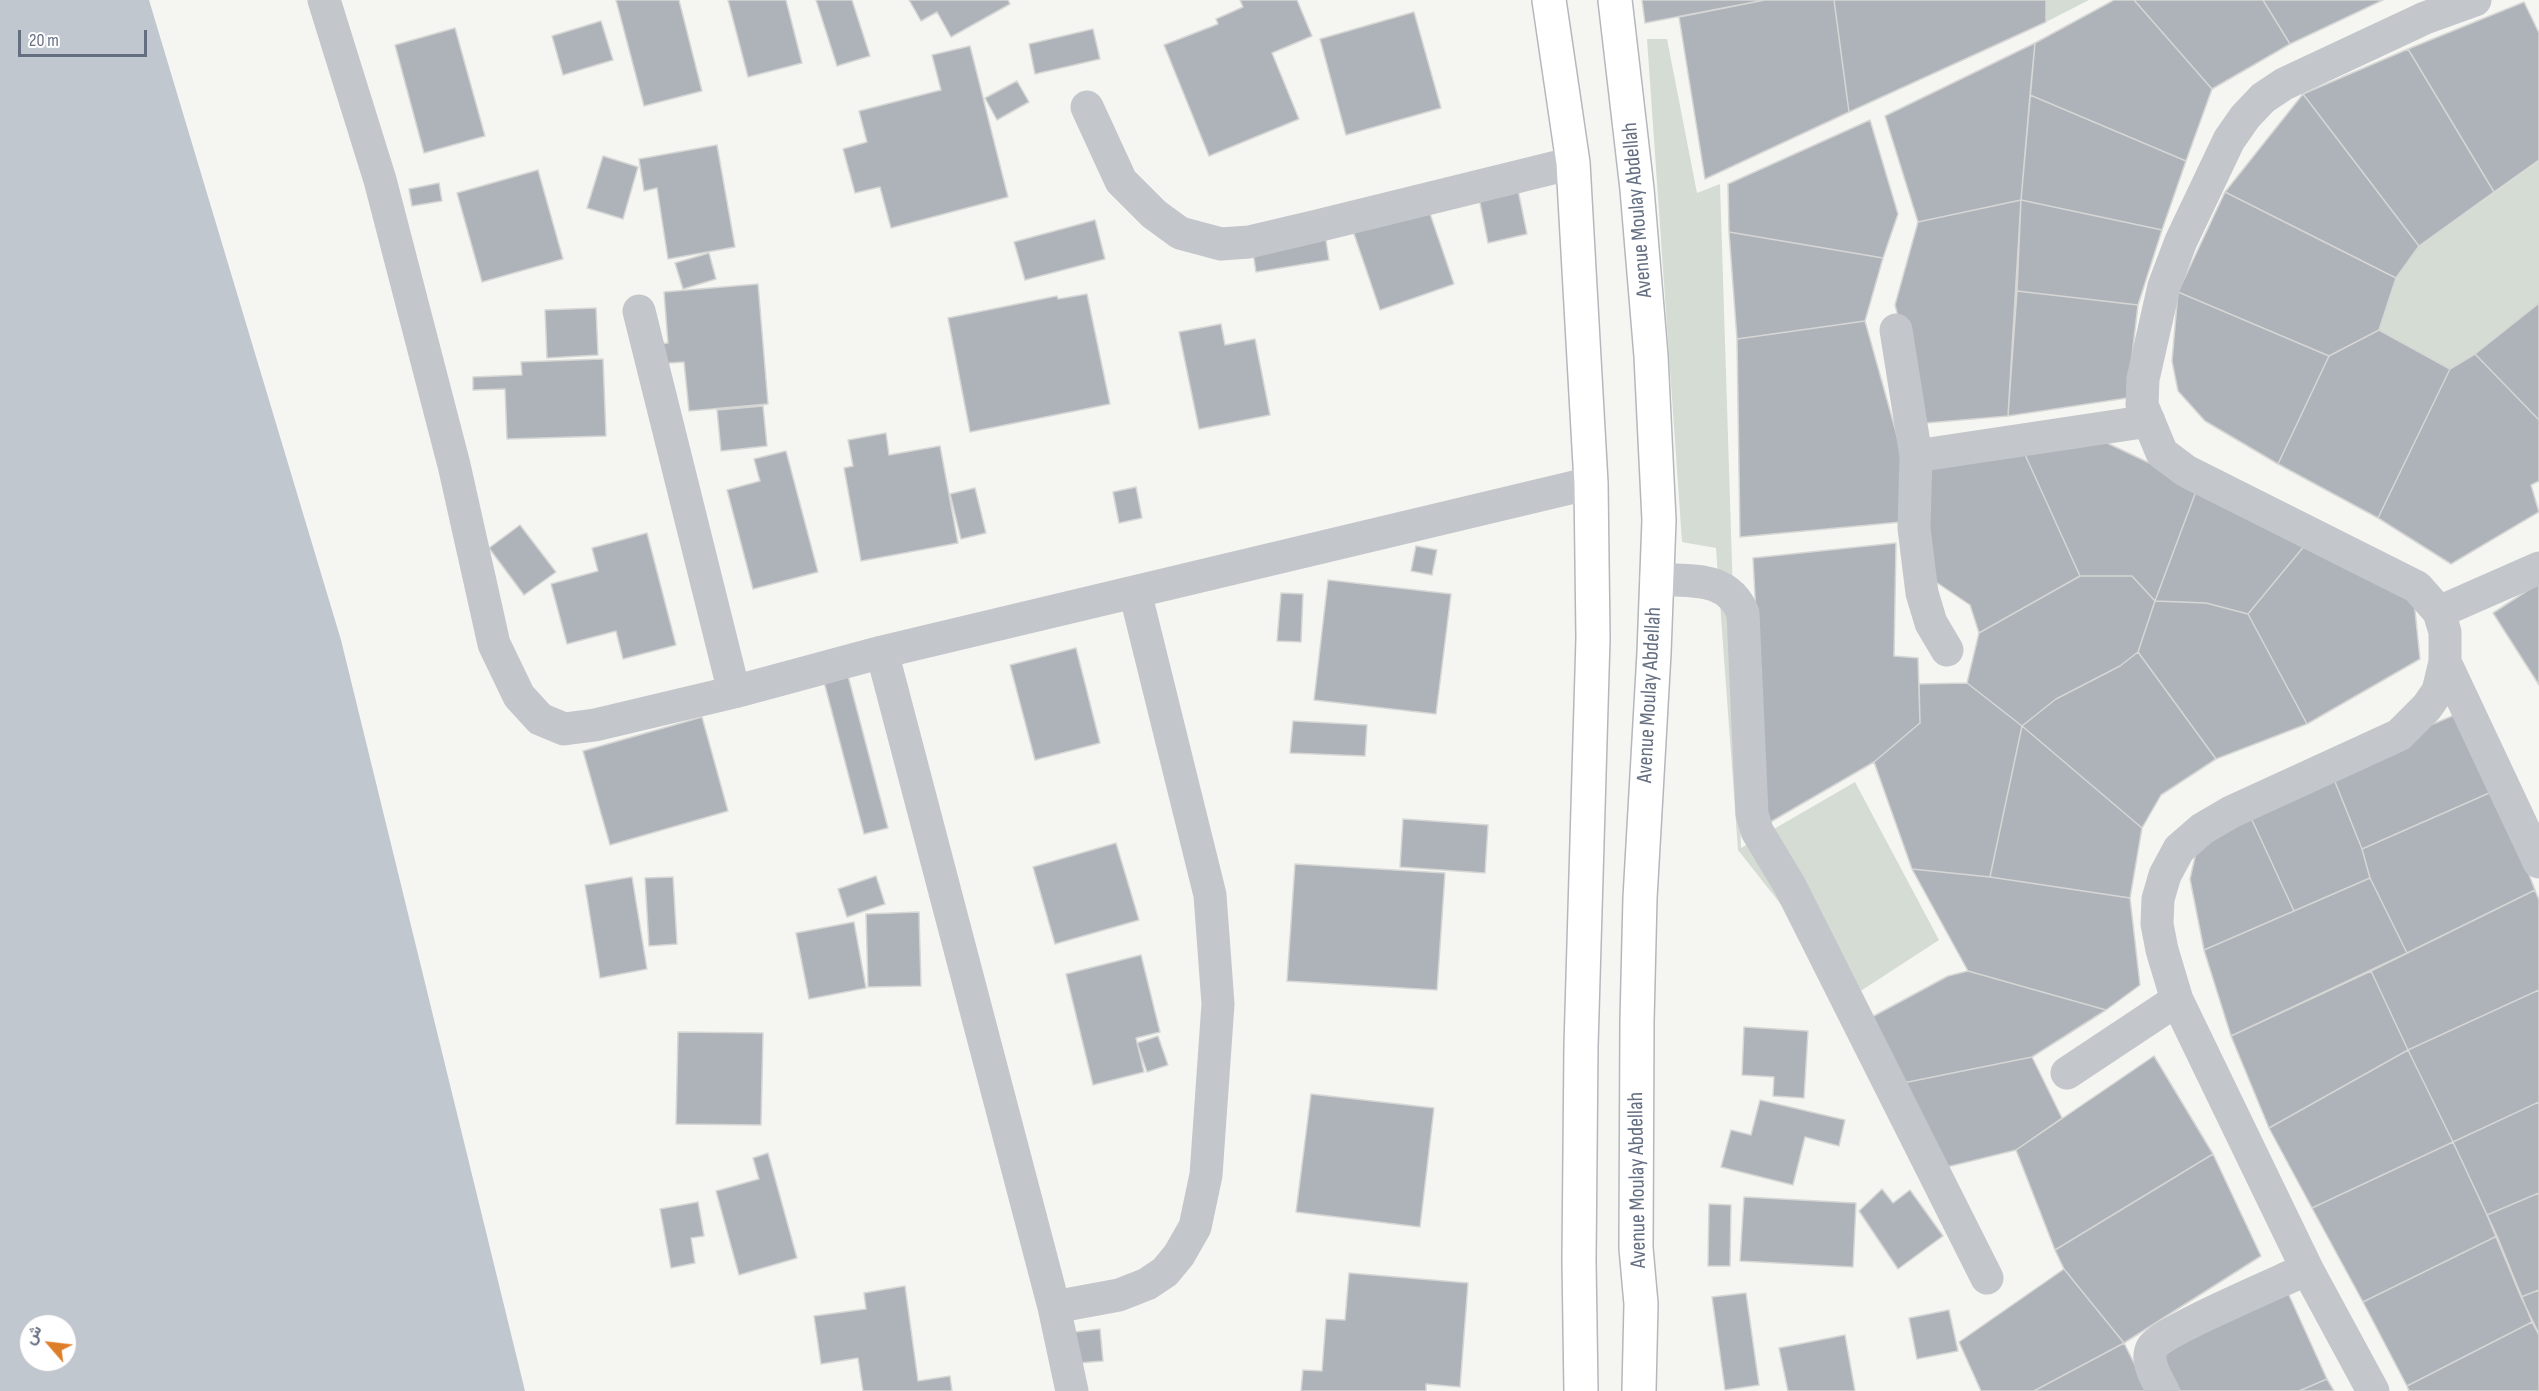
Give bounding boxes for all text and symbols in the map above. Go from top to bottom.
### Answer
scale bar [21,18,150,56]
text: 20 m [29,30,59,51]
street label: Avenue Moulay Abdellah [1617,121,1659,299]
street label: Avenue Moulay Abdellah [1632,606,1668,784]
street label: Avenue Moulay Abdellah [1623,1092,1653,1268]
north arrow [18,1313,78,1373]
text: ش [21,1322,46,1348]

